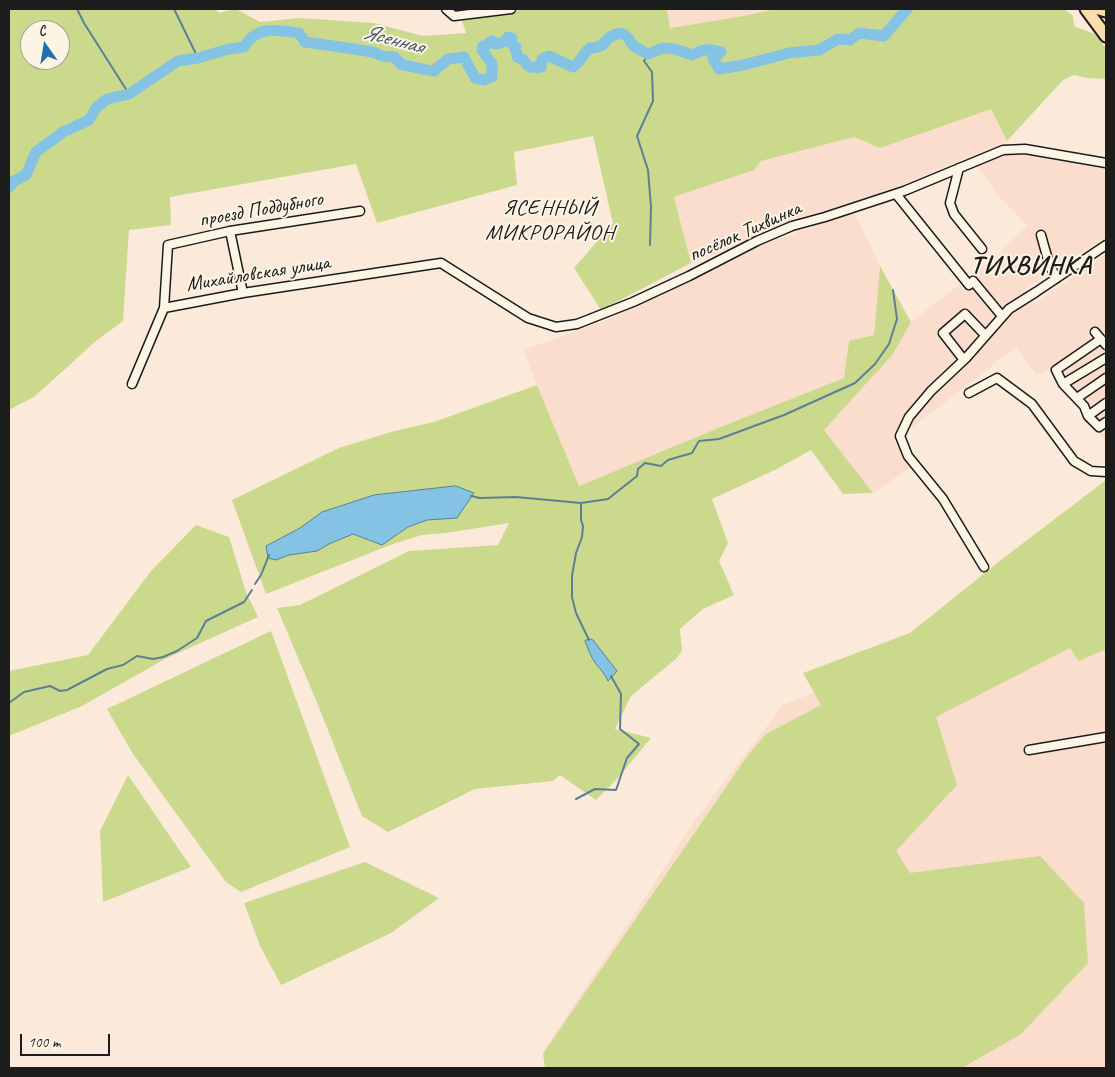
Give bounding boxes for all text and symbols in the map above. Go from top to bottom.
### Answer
water label: Ясенная [360,19,426,61]
north arrow [20,20,70,70]
text: С [36,22,47,40]
street label: проезд Поддубного [197,187,325,233]
district label: ЯСЕННЫЙ МИКРОРАЙОН [483,195,617,246]
street label: посёлок Тихвинка [685,196,805,268]
street label: Михайловская улица [184,250,332,298]
district label: ТИХВИНКА [966,250,1096,282]
scale bar [22,1024,112,1056]
text: 100 m [28,1033,60,1052]

